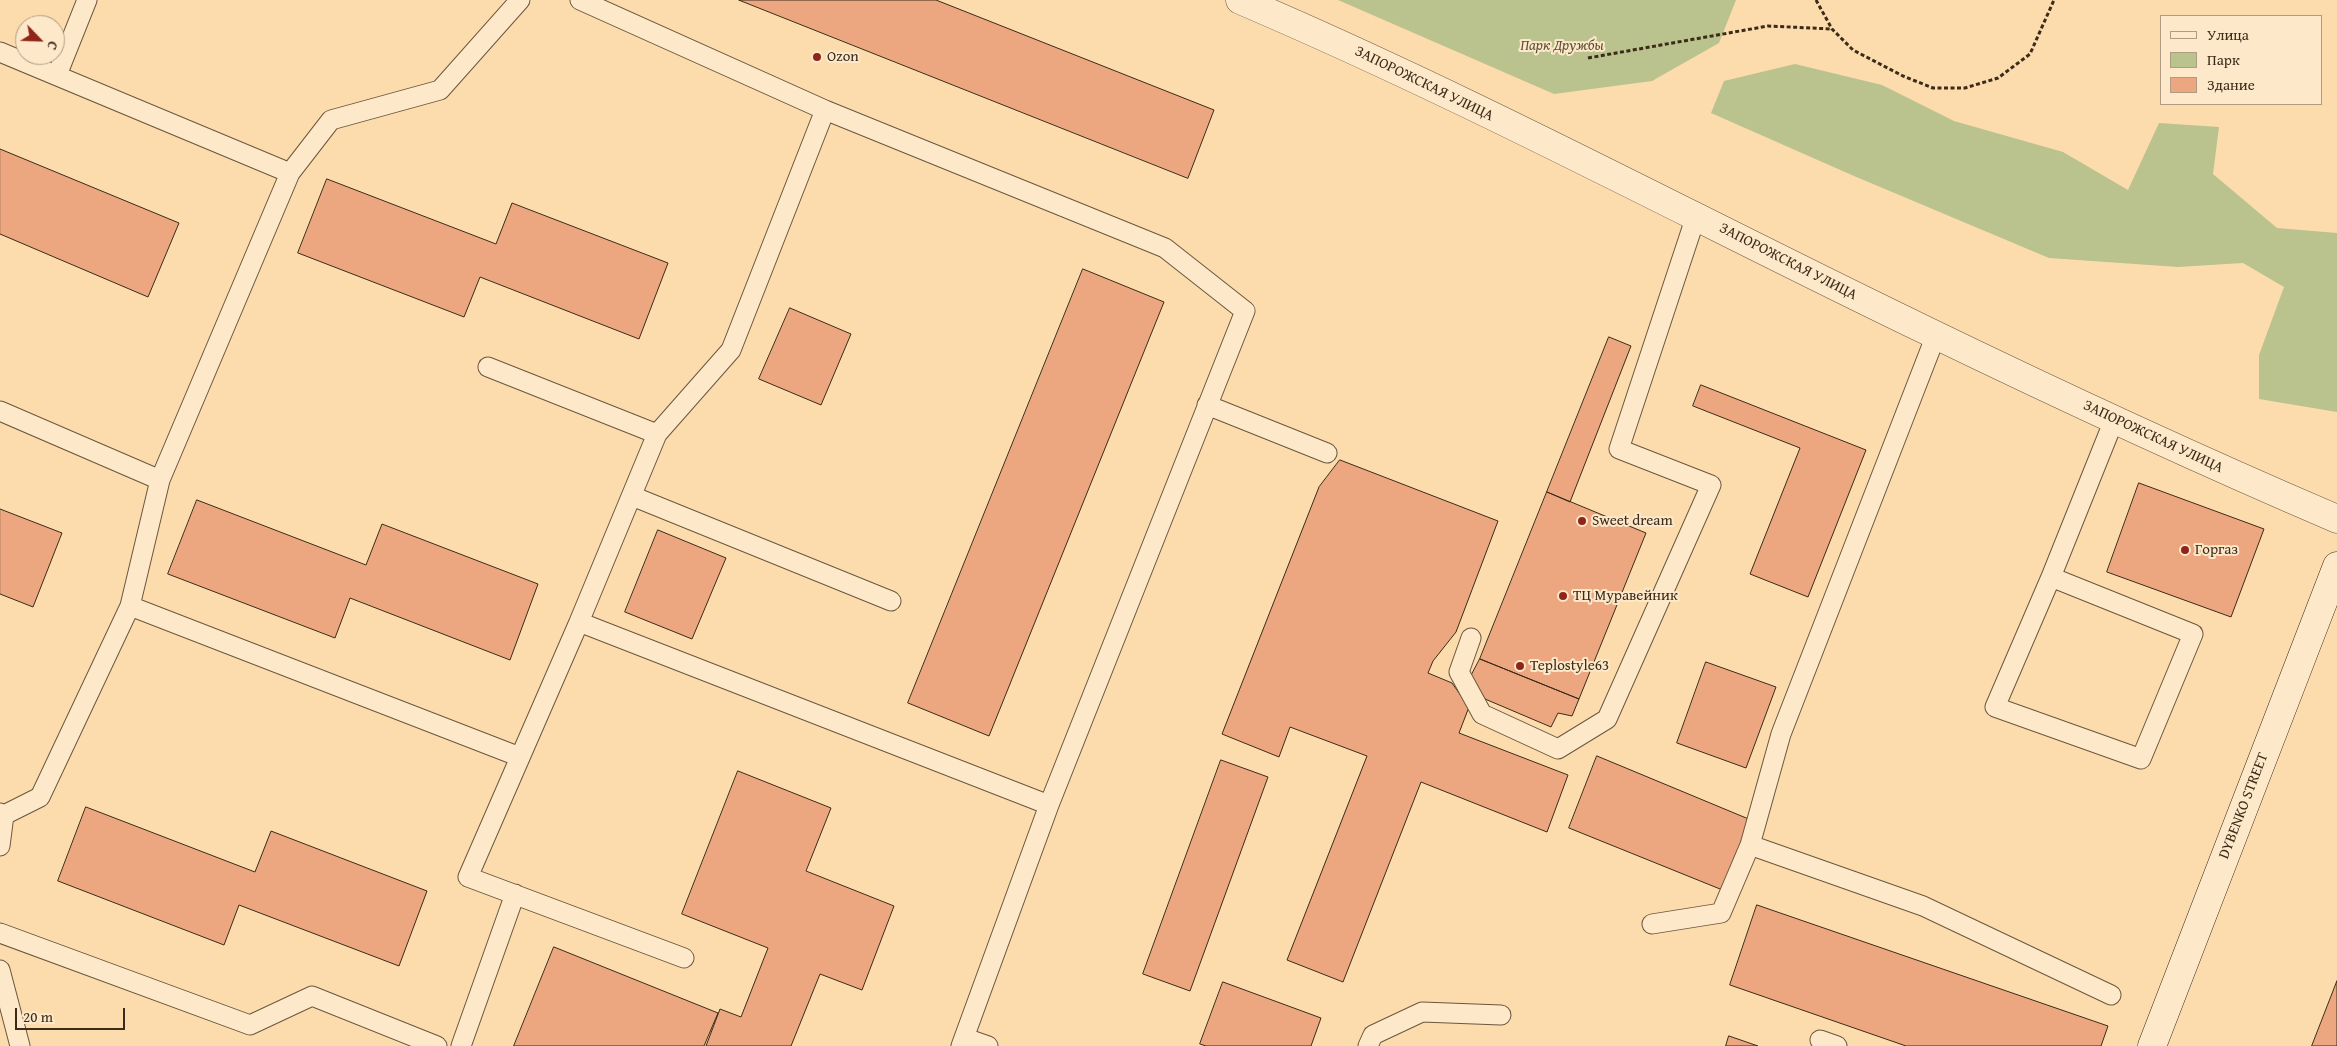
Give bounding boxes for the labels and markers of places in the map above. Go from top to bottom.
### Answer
place label: Ozon [827,48,859,66]
marker: Ozon [811,51,823,63]
place label: Sweet dream [1592,512,1673,530]
marker: Sweet dream [1576,515,1588,527]
place label: Горгаз [2195,541,2238,559]
marker: Горгаз [2179,544,2191,556]
place label: ТЦ Муравейник [1573,587,1678,605]
marker: ТЦ Муравейник [1557,590,1569,602]
place label: Teplostyle63 [1530,657,1609,675]
marker: Teplostyle63 [1514,660,1526,672]

